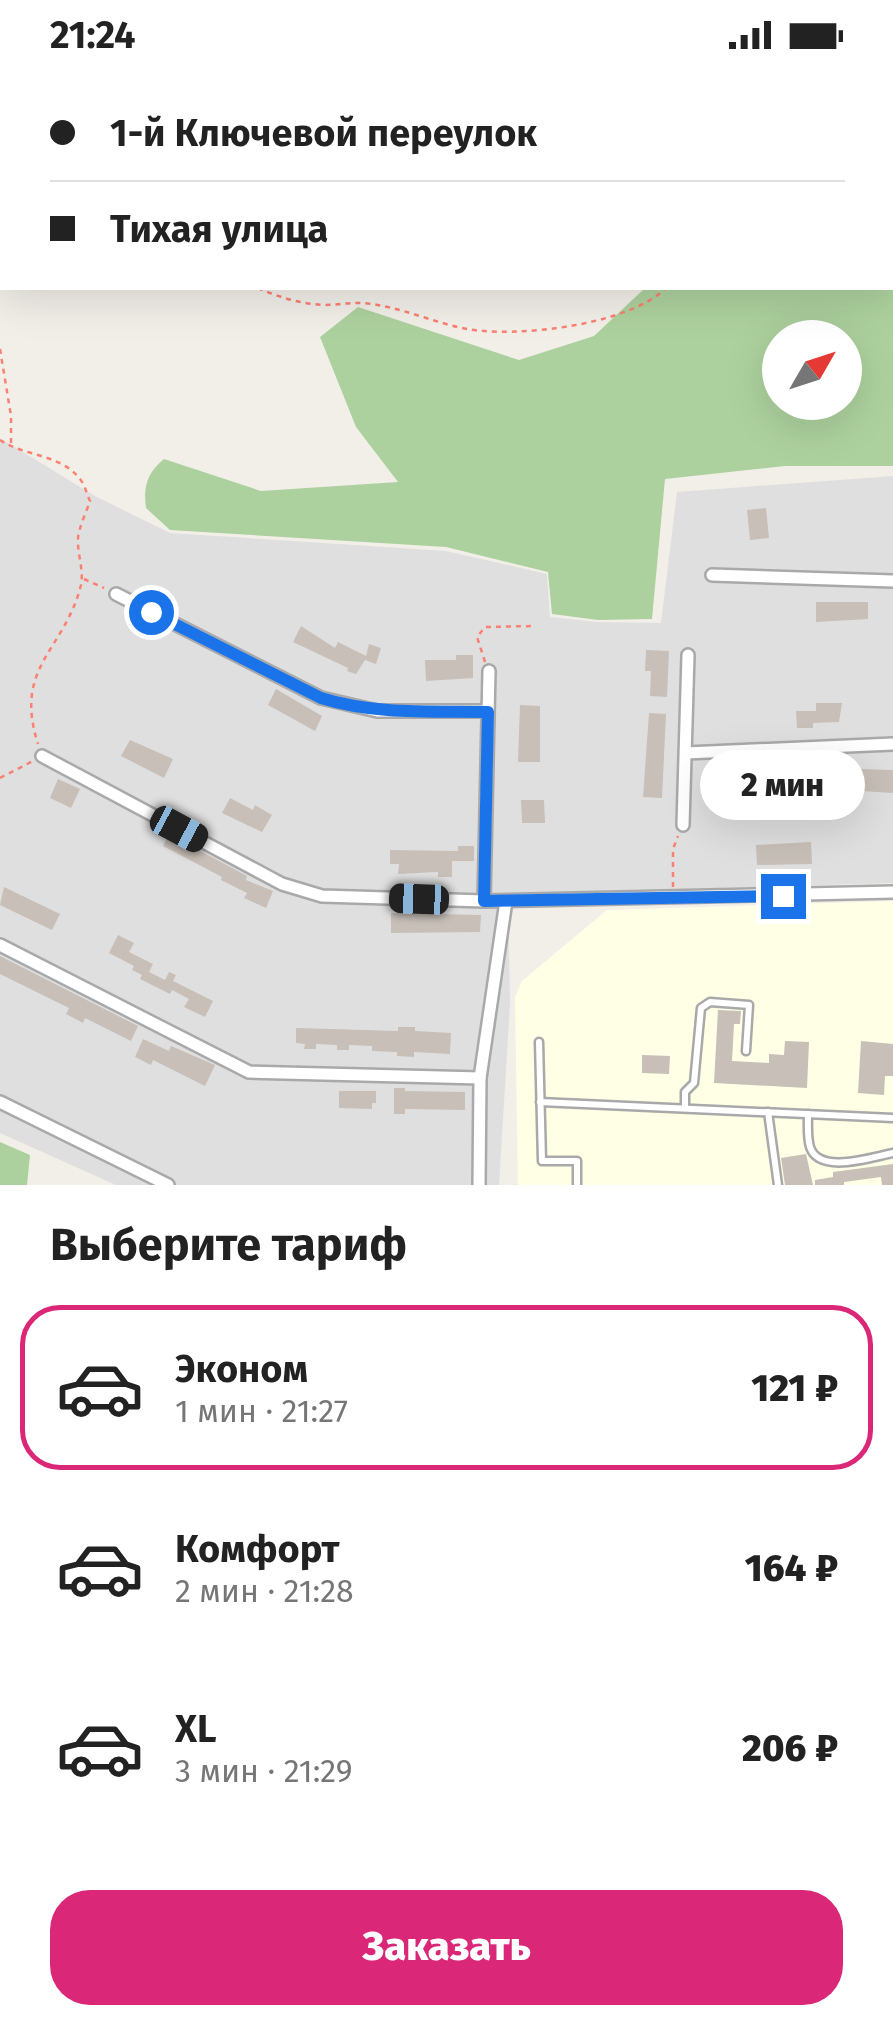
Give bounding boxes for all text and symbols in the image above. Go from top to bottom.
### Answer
text: 21:24 [50,12,136,58]
text: 1-й Ключевой переулок [110,110,537,156]
text: Тихая улица [110,206,328,252]
north arrow [762,320,862,420]
map controls [762,320,862,420]
route start [129,590,174,635]
callout: 2 мин [700,751,866,821]
text: 2 мин [741,766,824,804]
car [145,802,213,856]
route end [761,874,806,919]
car [388,883,450,915]
text: Выберите тариф [50,1218,407,1272]
icon: car [55,1343,145,1433]
text: Эконом [175,1346,308,1392]
text: 121 ₽ [751,1365,838,1411]
text: 1 мин · 21:27 [175,1392,348,1430]
icon: car [55,1523,145,1613]
text: Комфорт [175,1526,339,1572]
text: 164 ₽ [745,1545,838,1591]
text: 2 мин · 21:28 [175,1572,354,1610]
icon: car [55,1703,145,1793]
text: XL [175,1706,217,1752]
text: 206 ₽ [742,1725,838,1771]
text: 3 мин · 21:29 [175,1752,353,1790]
button: Заказать [50,1890,843,2005]

